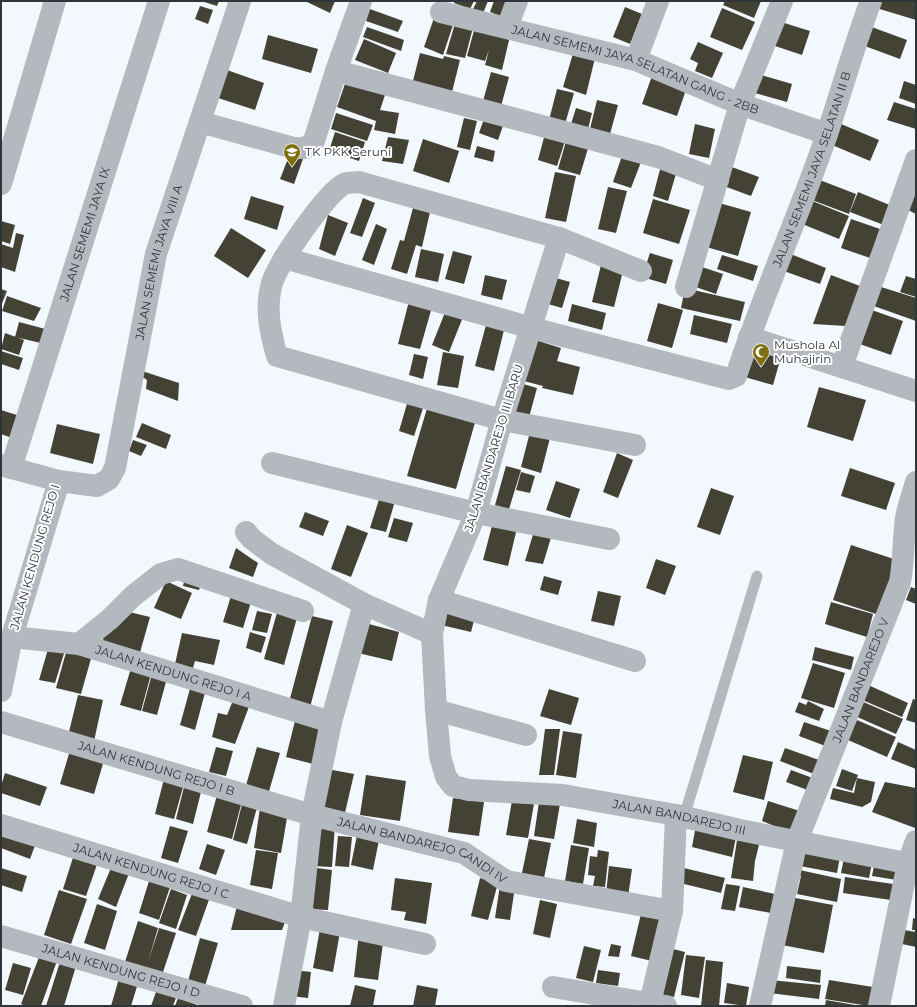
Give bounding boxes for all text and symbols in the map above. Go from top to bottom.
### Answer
street label: JALAN SEMEMI JAYA SELATAN GANG - 2BB [509,21,761,117]
street label: JALAN SEMEMI JAYA SELATAN II B [769,70,854,270]
school or university icon: TK PKK Seruni [282,142,302,167]
place label: TK PKK Seruni [305,144,391,159]
street label: JALAN SEMEMI JAYA IX [56,165,113,304]
street label: JALAN SEMEMI JAYA VIII A [131,183,186,342]
place label: Mushola Al Muhajirin [774,337,840,366]
mosque icon: Mushola Al Muhajirin [751,342,771,367]
street label: JALAN BANDAREJO III BARU [461,362,526,534]
street label: JALAN KENDUNG REJO I [6,482,62,632]
street label: JALAN BANDAREJO V [828,615,892,746]
street label: JALAN KENDUNG REJO I A [93,641,254,704]
street label: JALAN KENDUNG REJO I B [75,737,237,798]
street label: JALAN BANDAREJO III [610,796,747,838]
street label: JALAN BANDAREJO CANDI IV [335,813,510,887]
street label: JALAN KENDUNG REJO I C [71,839,231,902]
street label: JALAN KENDUNG REJO I D [40,940,202,1000]

